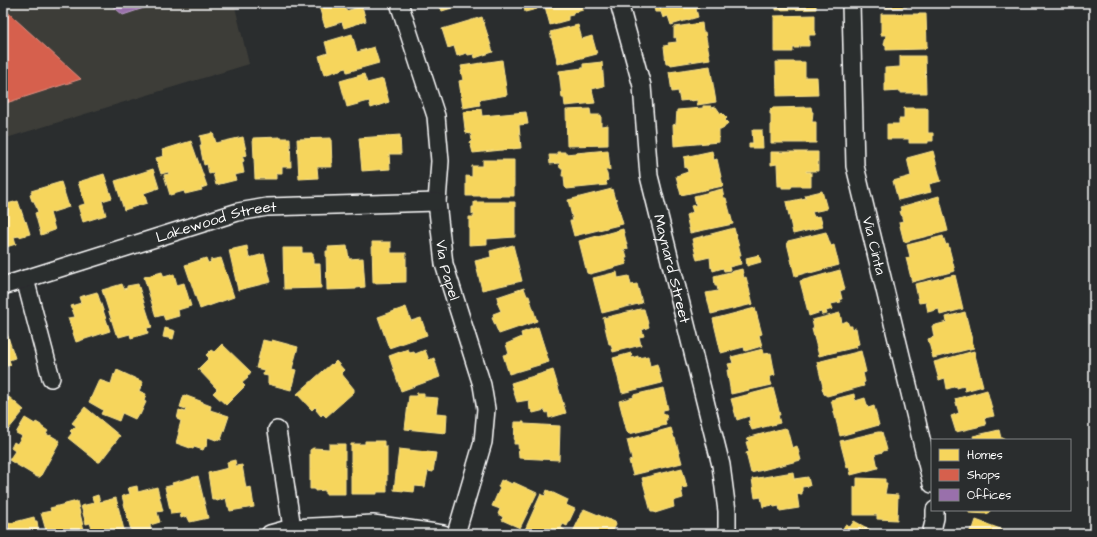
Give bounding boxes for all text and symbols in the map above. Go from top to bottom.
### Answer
street label: Lakewood Street [153,197,277,248]
street label: Maynard Street [648,212,695,326]
street label: Via Cinta [857,214,891,277]
street label: Via Papel [430,239,465,303]
legend [931,439,1071,511]
text: Homes [967,447,1003,464]
text: Shops [967,467,1000,484]
text: Offices [967,487,1011,504]

